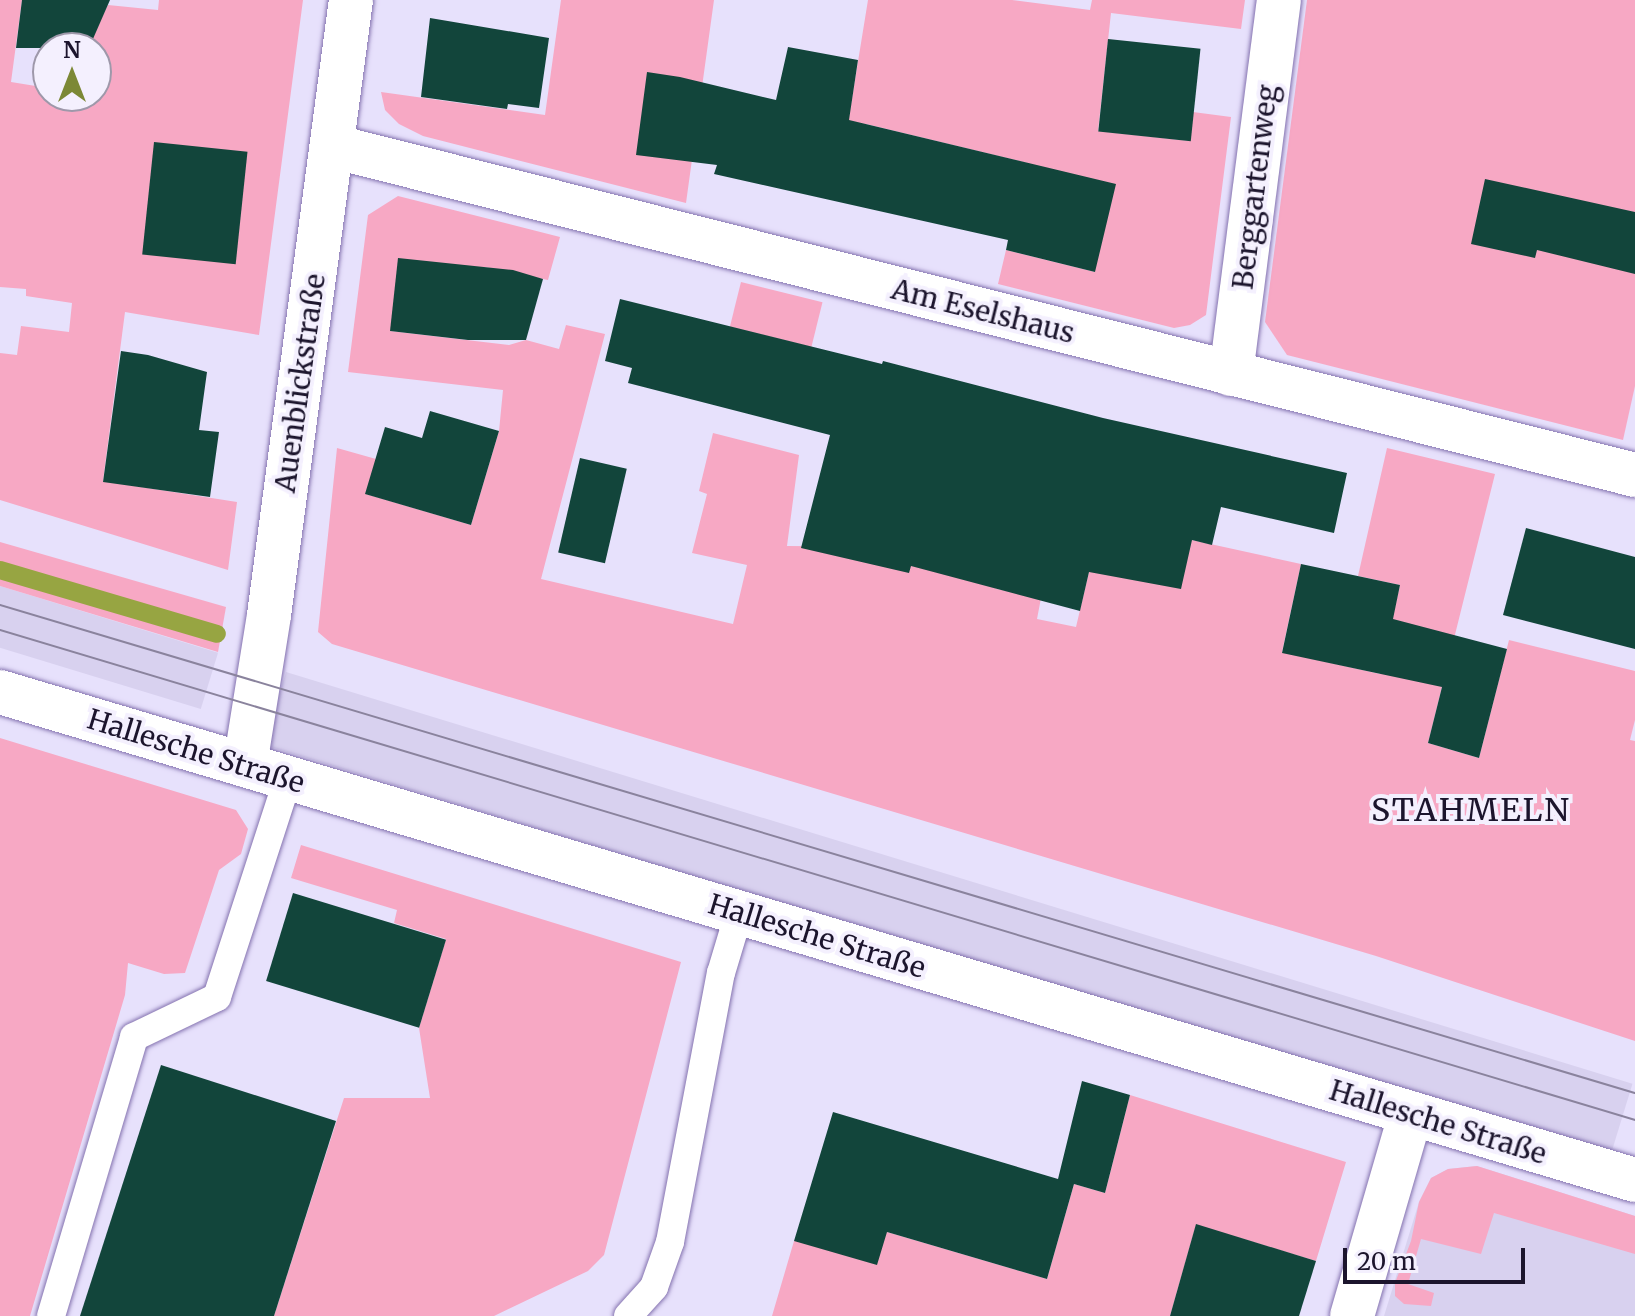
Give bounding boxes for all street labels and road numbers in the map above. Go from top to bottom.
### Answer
street label: Berggartenweg [1226,83,1284,291]
street label: Auenblickstraße [268,272,332,494]
street label: Am Eselshaus [888,272,1078,350]
street label: Hallesche Straße [84,702,308,800]
street label: Hallesche Straße [705,887,929,985]
street label: Hallesche Straße [1326,1073,1550,1171]

